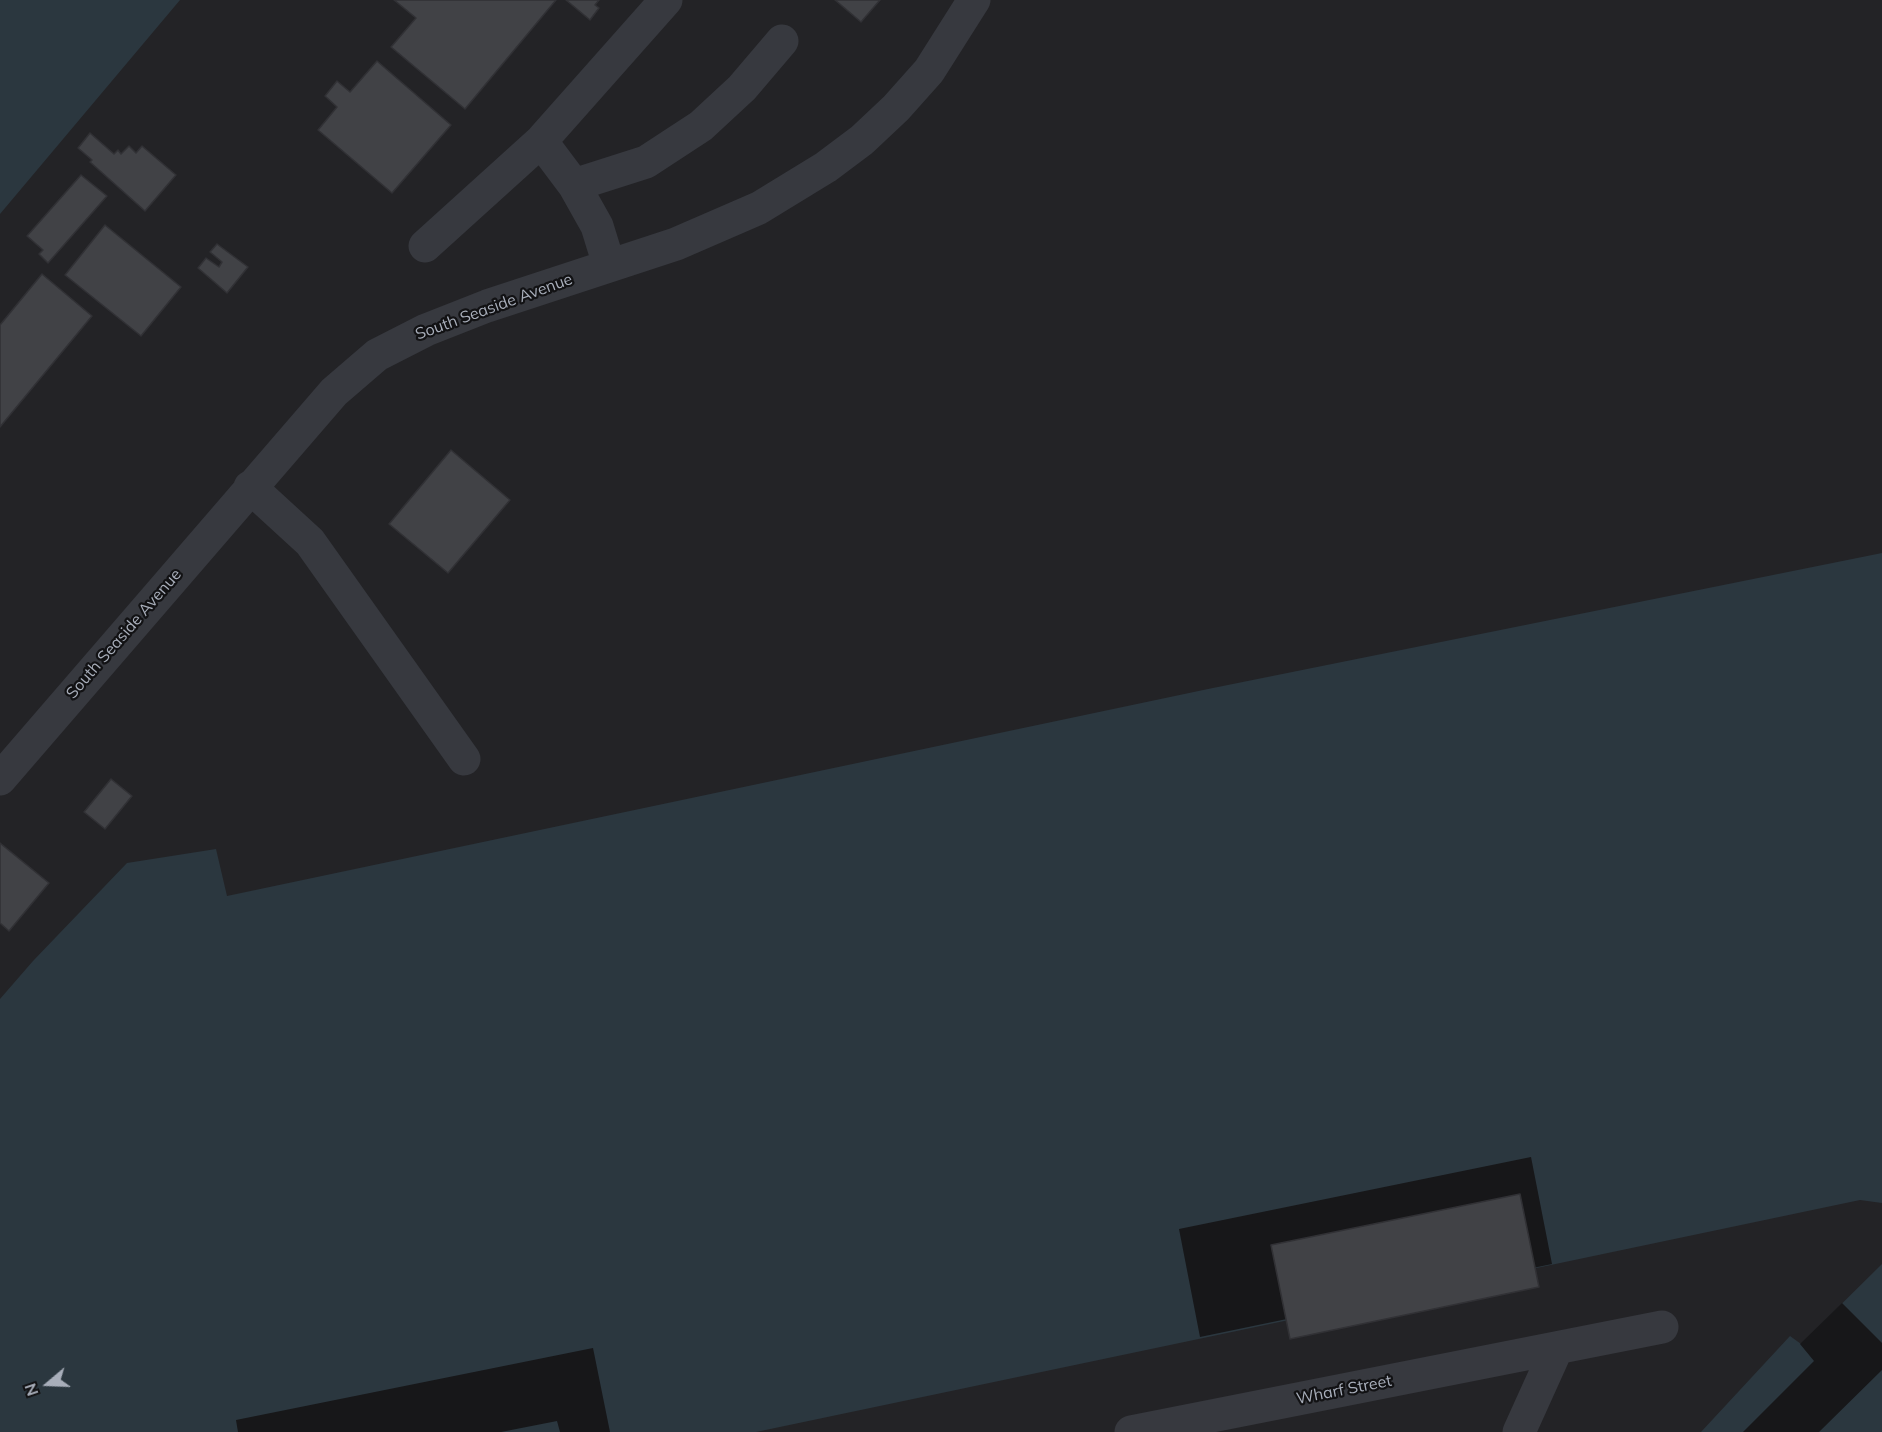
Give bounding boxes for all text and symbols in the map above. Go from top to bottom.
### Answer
street label: South Seaside Avenue [413,270,575,344]
street label: South Seaside Avenue [62,565,186,703]
north arrow [18,1354,78,1414]
street label: Wharf Street [1295,1371,1393,1409]
text: N [20,1381,42,1399]

